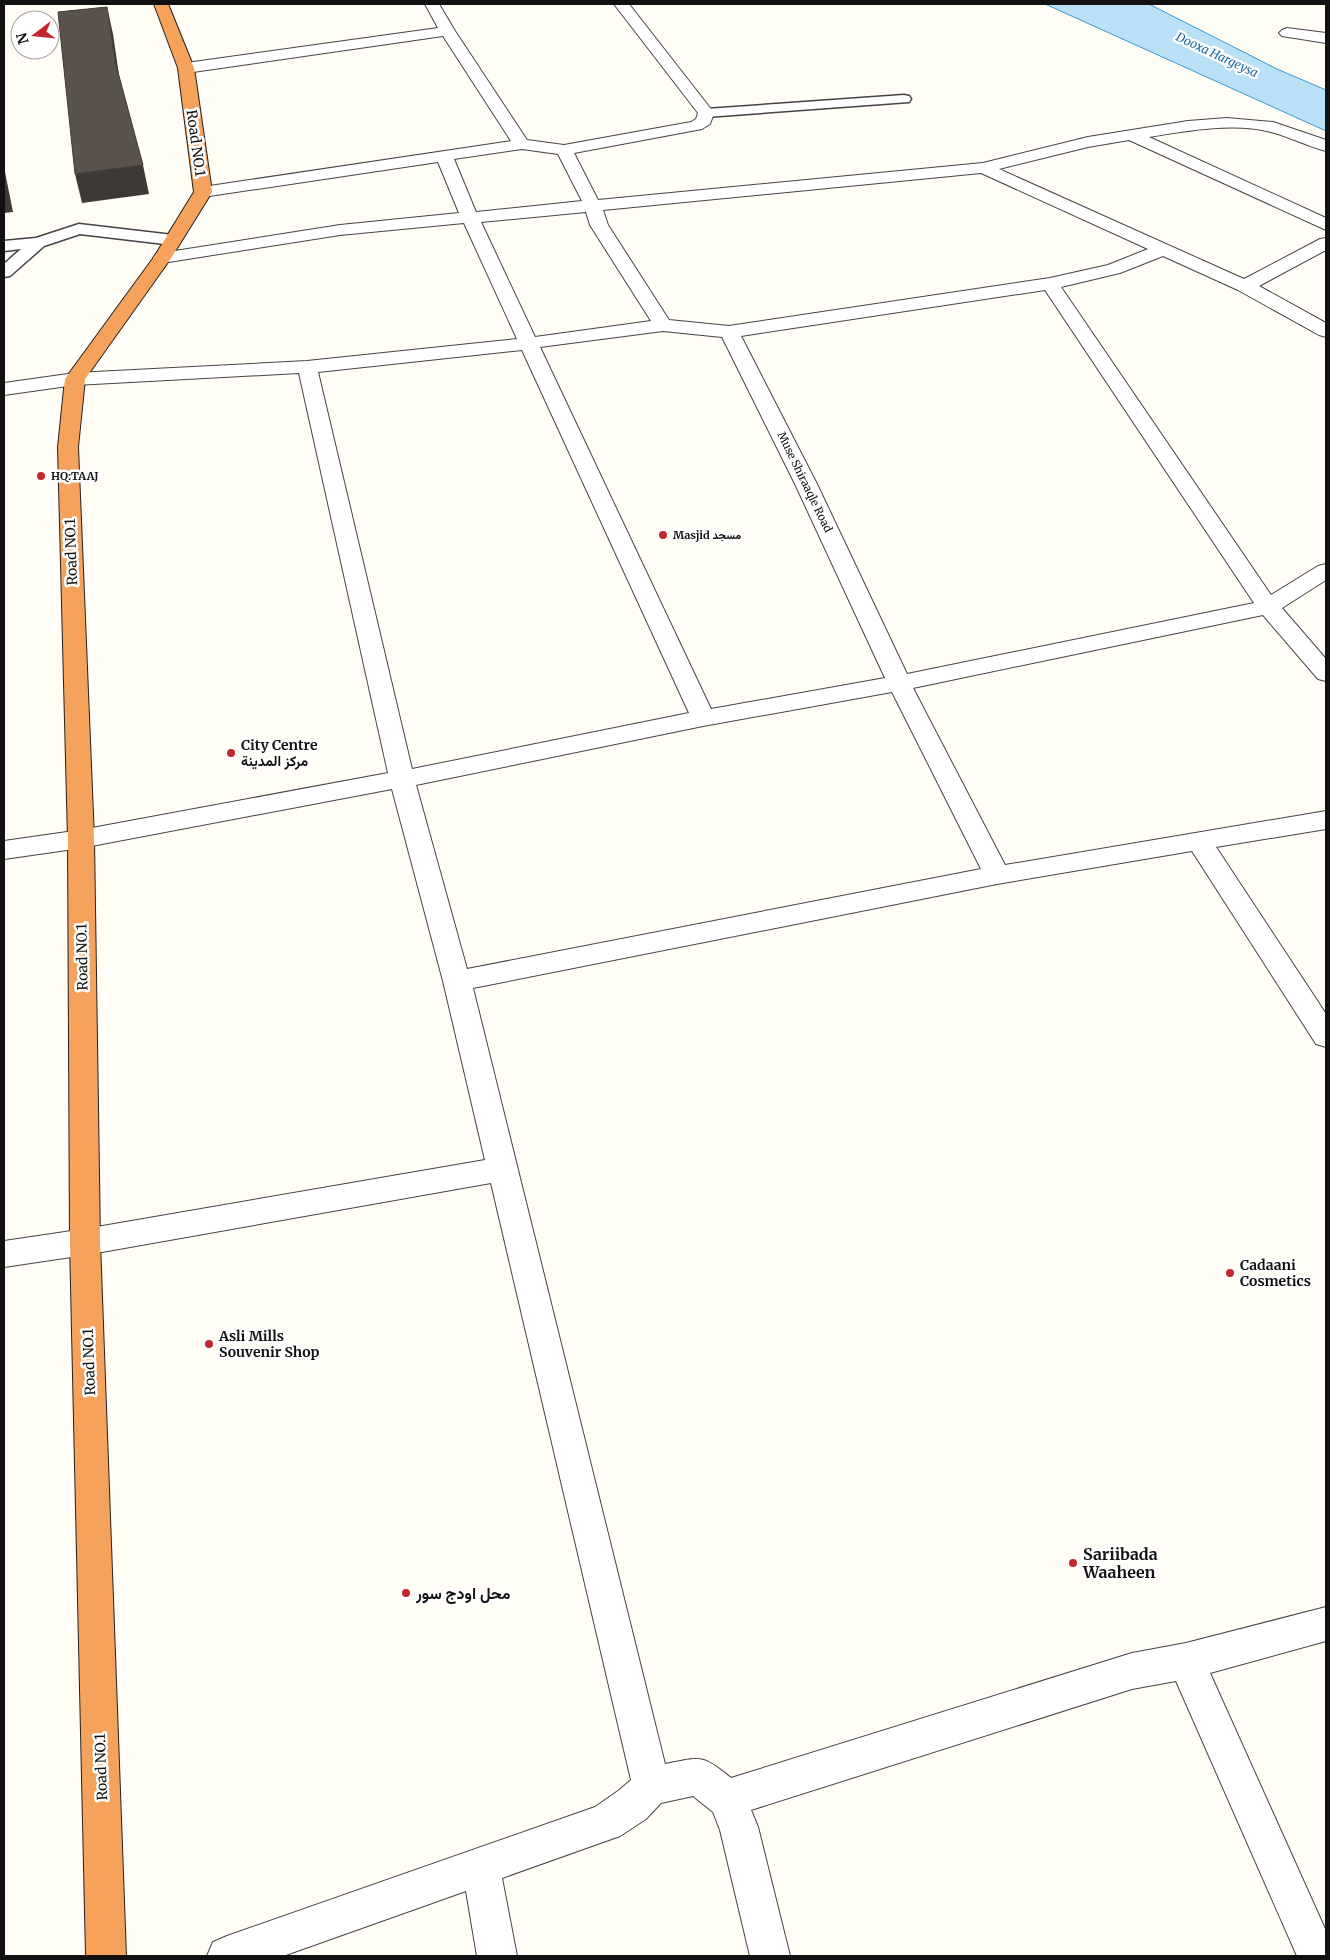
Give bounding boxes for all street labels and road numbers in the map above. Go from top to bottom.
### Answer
street label: Road NO.1 [182,109,210,177]
street label: Muse Shiraaqle Road [775,429,836,535]
street label: Road NO.1 [61,518,81,586]
street label: Road NO.1 [72,923,92,991]
street label: Road NO.1 [79,1328,99,1396]
street label: Road NO.1 [91,1733,111,1801]

